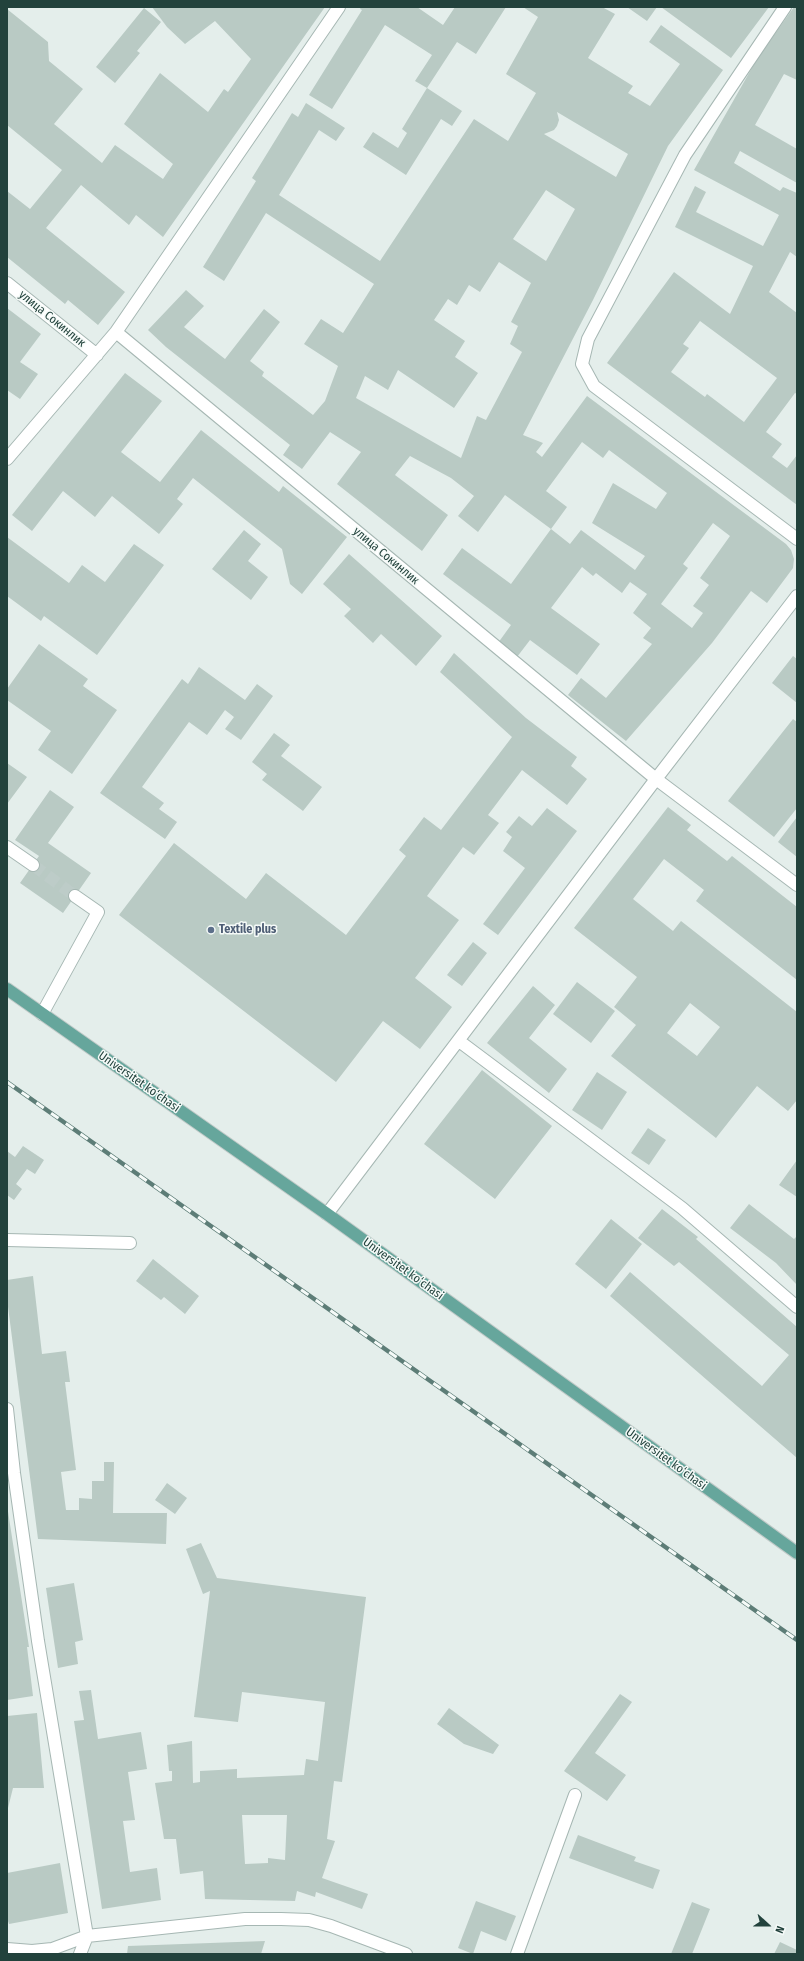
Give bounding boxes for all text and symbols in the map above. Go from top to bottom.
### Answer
street label: улица Сокинлик [16,288,88,350]
street label: улица Сокинлик [350,524,422,588]
place label: Textile plus [219,923,276,937]
marker: Textile plus [206,925,216,935]
street label: Universitet kо‘chasi [96,1049,182,1115]
street label: Universitet kо‘chasi [360,1235,446,1303]
street label: Universitet kо‘chasi [623,1425,709,1493]
north arrow [748,1905,788,1945]
text: N [772,1924,787,1935]

